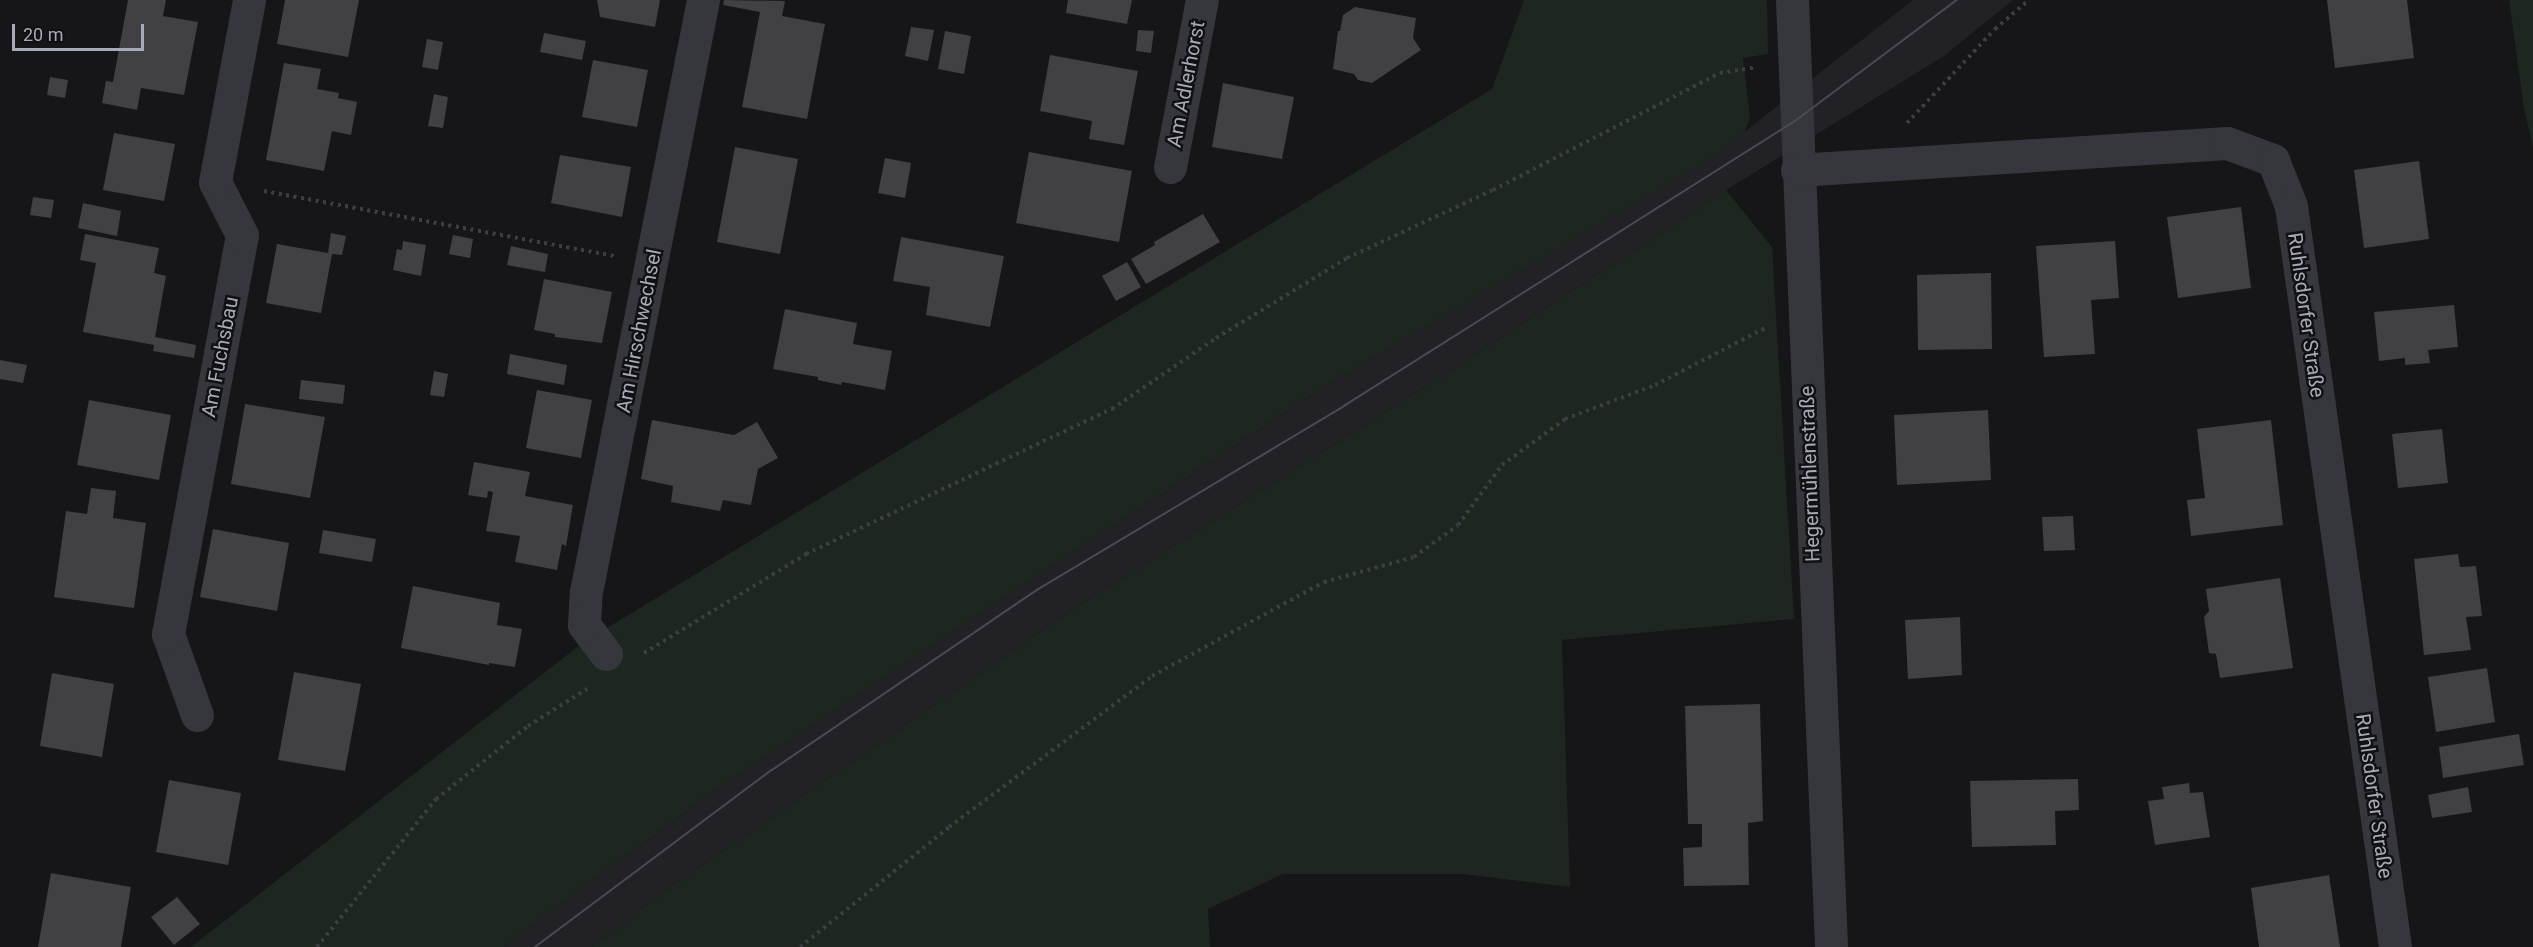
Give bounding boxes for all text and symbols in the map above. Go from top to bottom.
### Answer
scale bar [15,12,147,50]
street label: Am Adlerhorst [1162,19,1210,149]
text: 20 m [23,24,63,45]
street label: Ruhlsdorfer Straße [2283,231,2329,399]
street label: Am Hirschwechsel [611,247,667,415]
street label: Am Fuchsbau [197,295,243,419]
street label: Hegermühlenstraße [1795,386,1825,562]
street label: Ruhlsdorfer Straße [2351,712,2397,880]

